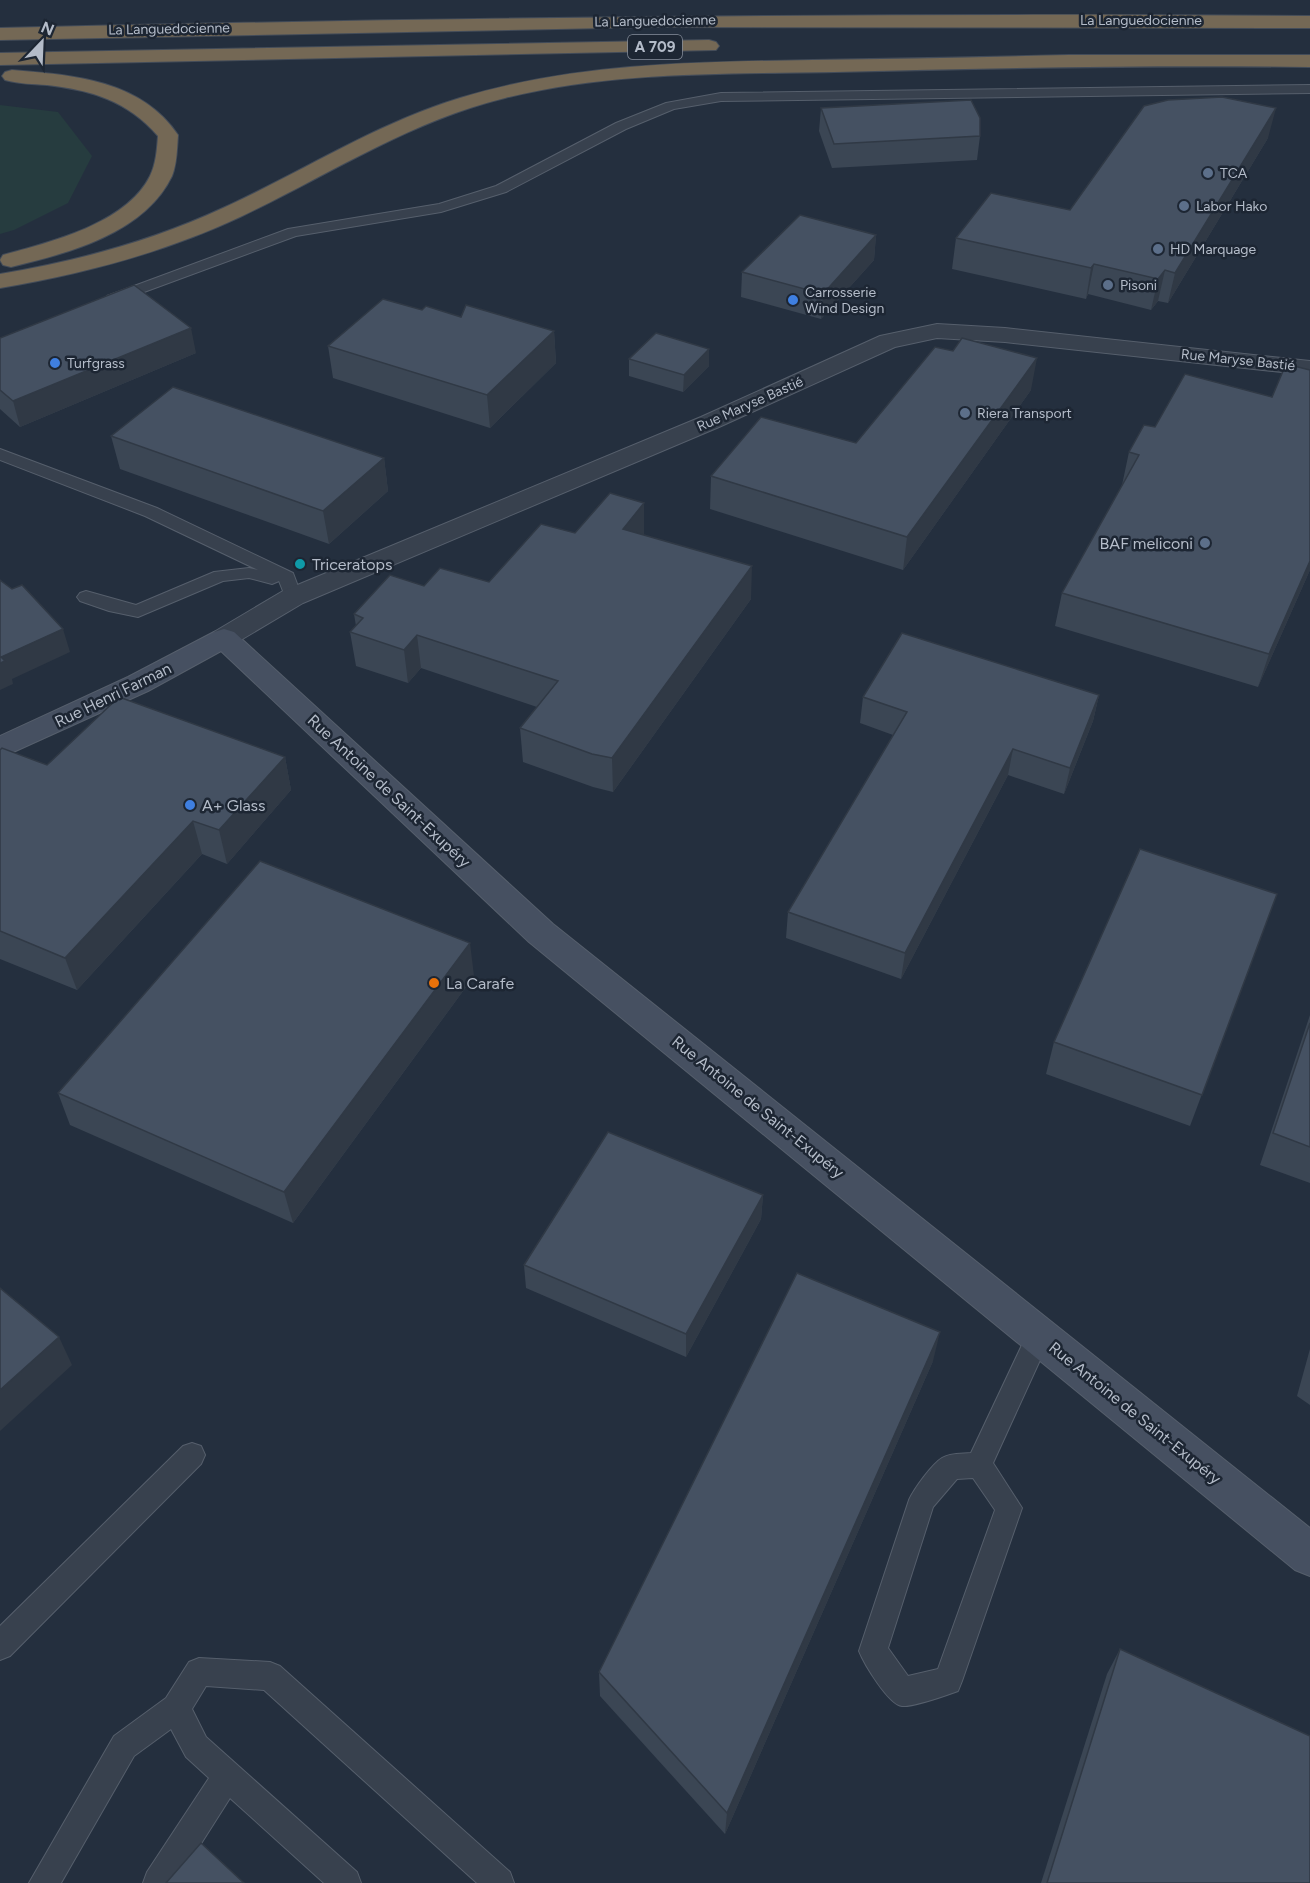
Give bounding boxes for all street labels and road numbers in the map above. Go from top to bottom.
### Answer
street label: La Languedocienne [594,11,716,31]
street label: La Languedocienne [1080,12,1202,29]
street label: La Languedocienne [108,19,230,39]
road number: A 709 [628,35,682,59]
street label: Rue Maryse Bastié [1180,346,1296,374]
street label: Rue Maryse Bastié [694,373,806,435]
street label: Rue Henri Farman [52,659,174,731]
street label: Rue Antoine de Saint-Exupéry [304,711,475,872]
street label: Rue Antoine de Saint-Exupéry [668,1032,848,1183]
street label: Rue Antoine de Saint-Exupéry [1045,1338,1225,1489]

